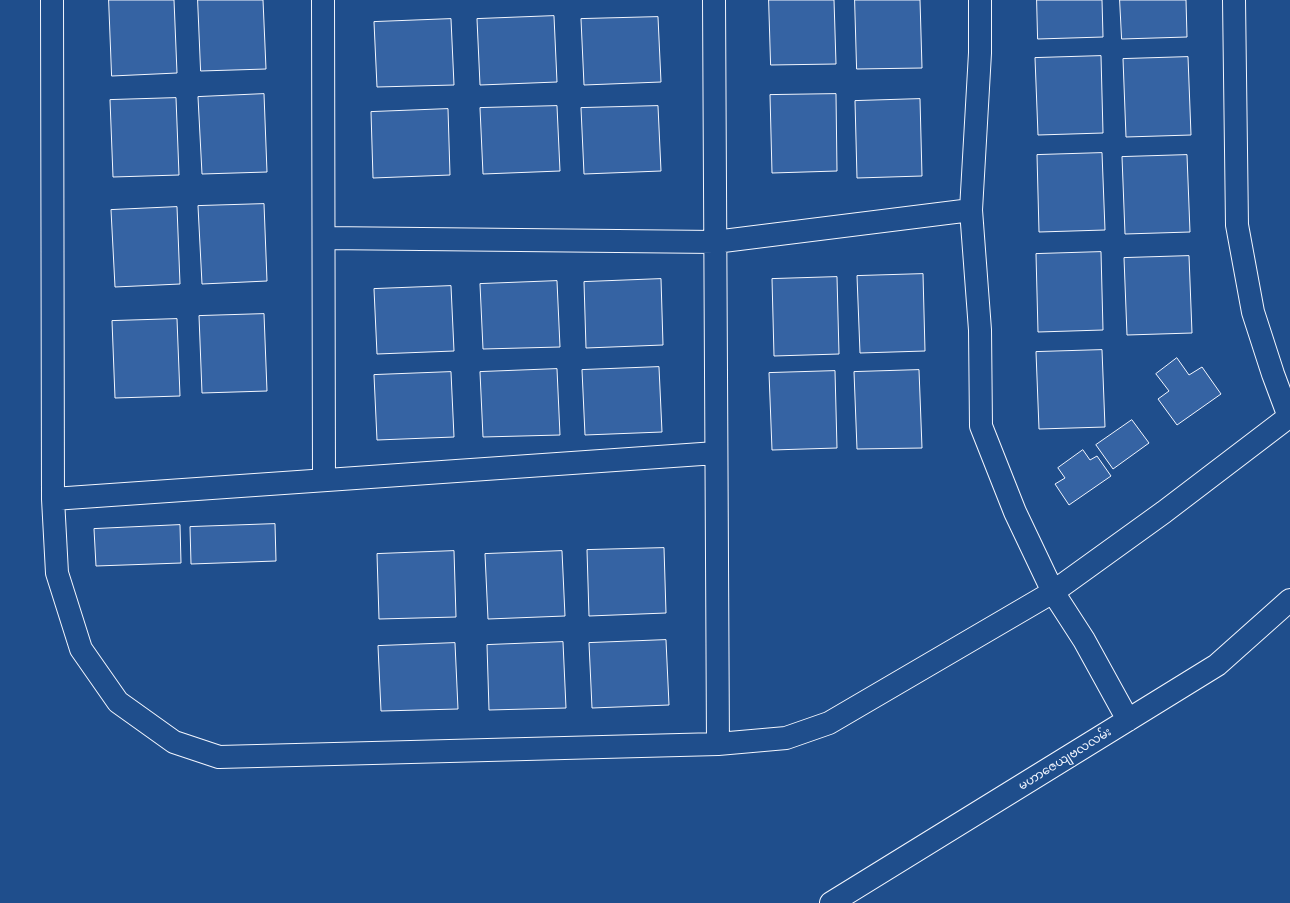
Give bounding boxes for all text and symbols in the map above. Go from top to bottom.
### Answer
street label: မဟာဇေယျဗလလမ်း [1016,725,1114,793]

